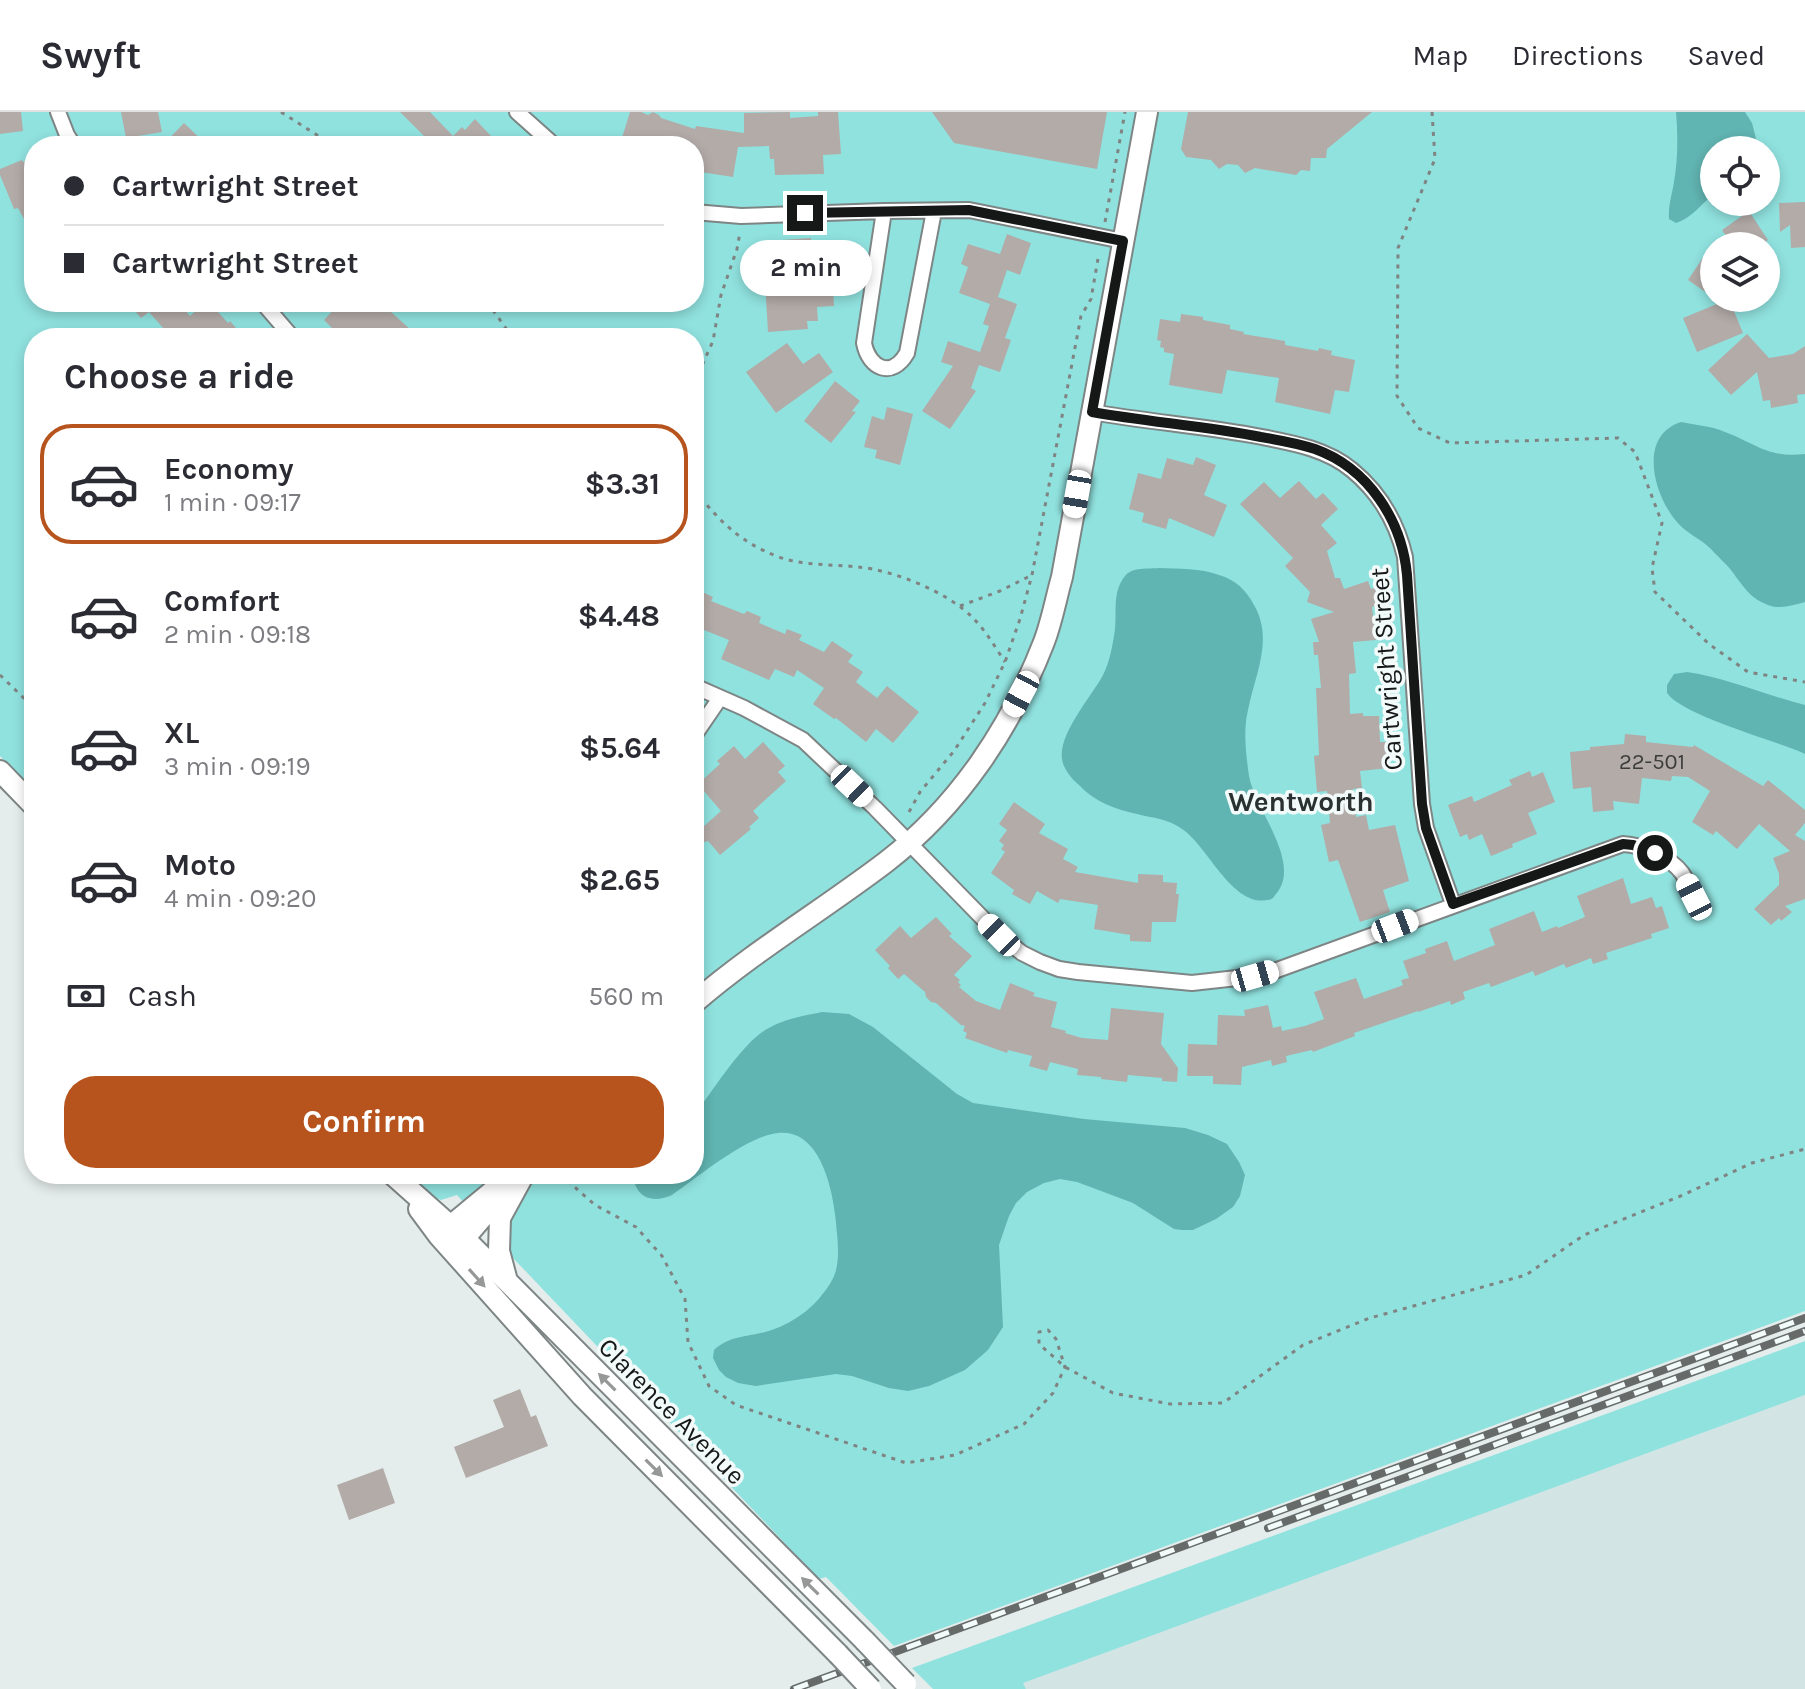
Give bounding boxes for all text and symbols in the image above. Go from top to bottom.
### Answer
text: Swyft [40,33,141,78]
text: Map [1413,39,1468,72]
text: Directions [1512,39,1644,72]
text: Saved [1688,39,1765,72]
map controls [1700,136,1780,312]
button: locate [1700,136,1780,216]
text: Cartwright Street [112,168,358,204]
route end [787,195,823,231]
button: layers [1700,232,1780,312]
callout: 2 min [739,241,871,297]
text: Cartwright Street [112,245,358,281]
text: 2 min [770,252,842,283]
text: Choose a ride [64,355,294,397]
icon: car [68,448,140,520]
text: Economy [164,451,294,487]
text: $3.31 [585,466,660,502]
car [1061,468,1093,520]
text: 1 min · 09:17 [164,487,301,518]
street label: Cartwright Street [1364,566,1409,771]
icon: car [68,580,140,652]
text: Comfort [164,583,280,619]
text: $4.48 [578,598,660,634]
text: 2 min · 09:18 [164,619,311,650]
car [999,667,1043,721]
icon: car [68,712,140,784]
text: XL [164,715,199,751]
text: $5.64 [579,730,660,766]
house number: 22-501 [1619,749,1685,775]
text: 3 min · 09:19 [164,751,310,782]
car [826,761,878,811]
district label: Wentworth [1228,785,1374,818]
route start [1637,835,1673,871]
icon: car [68,844,140,916]
text: Moto [164,847,236,883]
text: $2.65 [579,862,660,898]
car [1672,870,1716,924]
text: 4 min · 09:20 [164,883,316,914]
car [1368,906,1422,946]
car [974,910,1024,960]
car [1229,958,1281,994]
icon: cash [64,974,108,1018]
text: Cash [128,978,197,1014]
text: 560 m [589,981,664,1012]
button: Confirm [64,1076,664,1168]
one-way arrow [467,1268,485,1287]
street label: Clarence Avenue [592,1332,751,1491]
one-way arrow [598,1373,617,1392]
one-way arrow [644,1458,663,1477]
one-way arrow [801,1577,820,1596]

